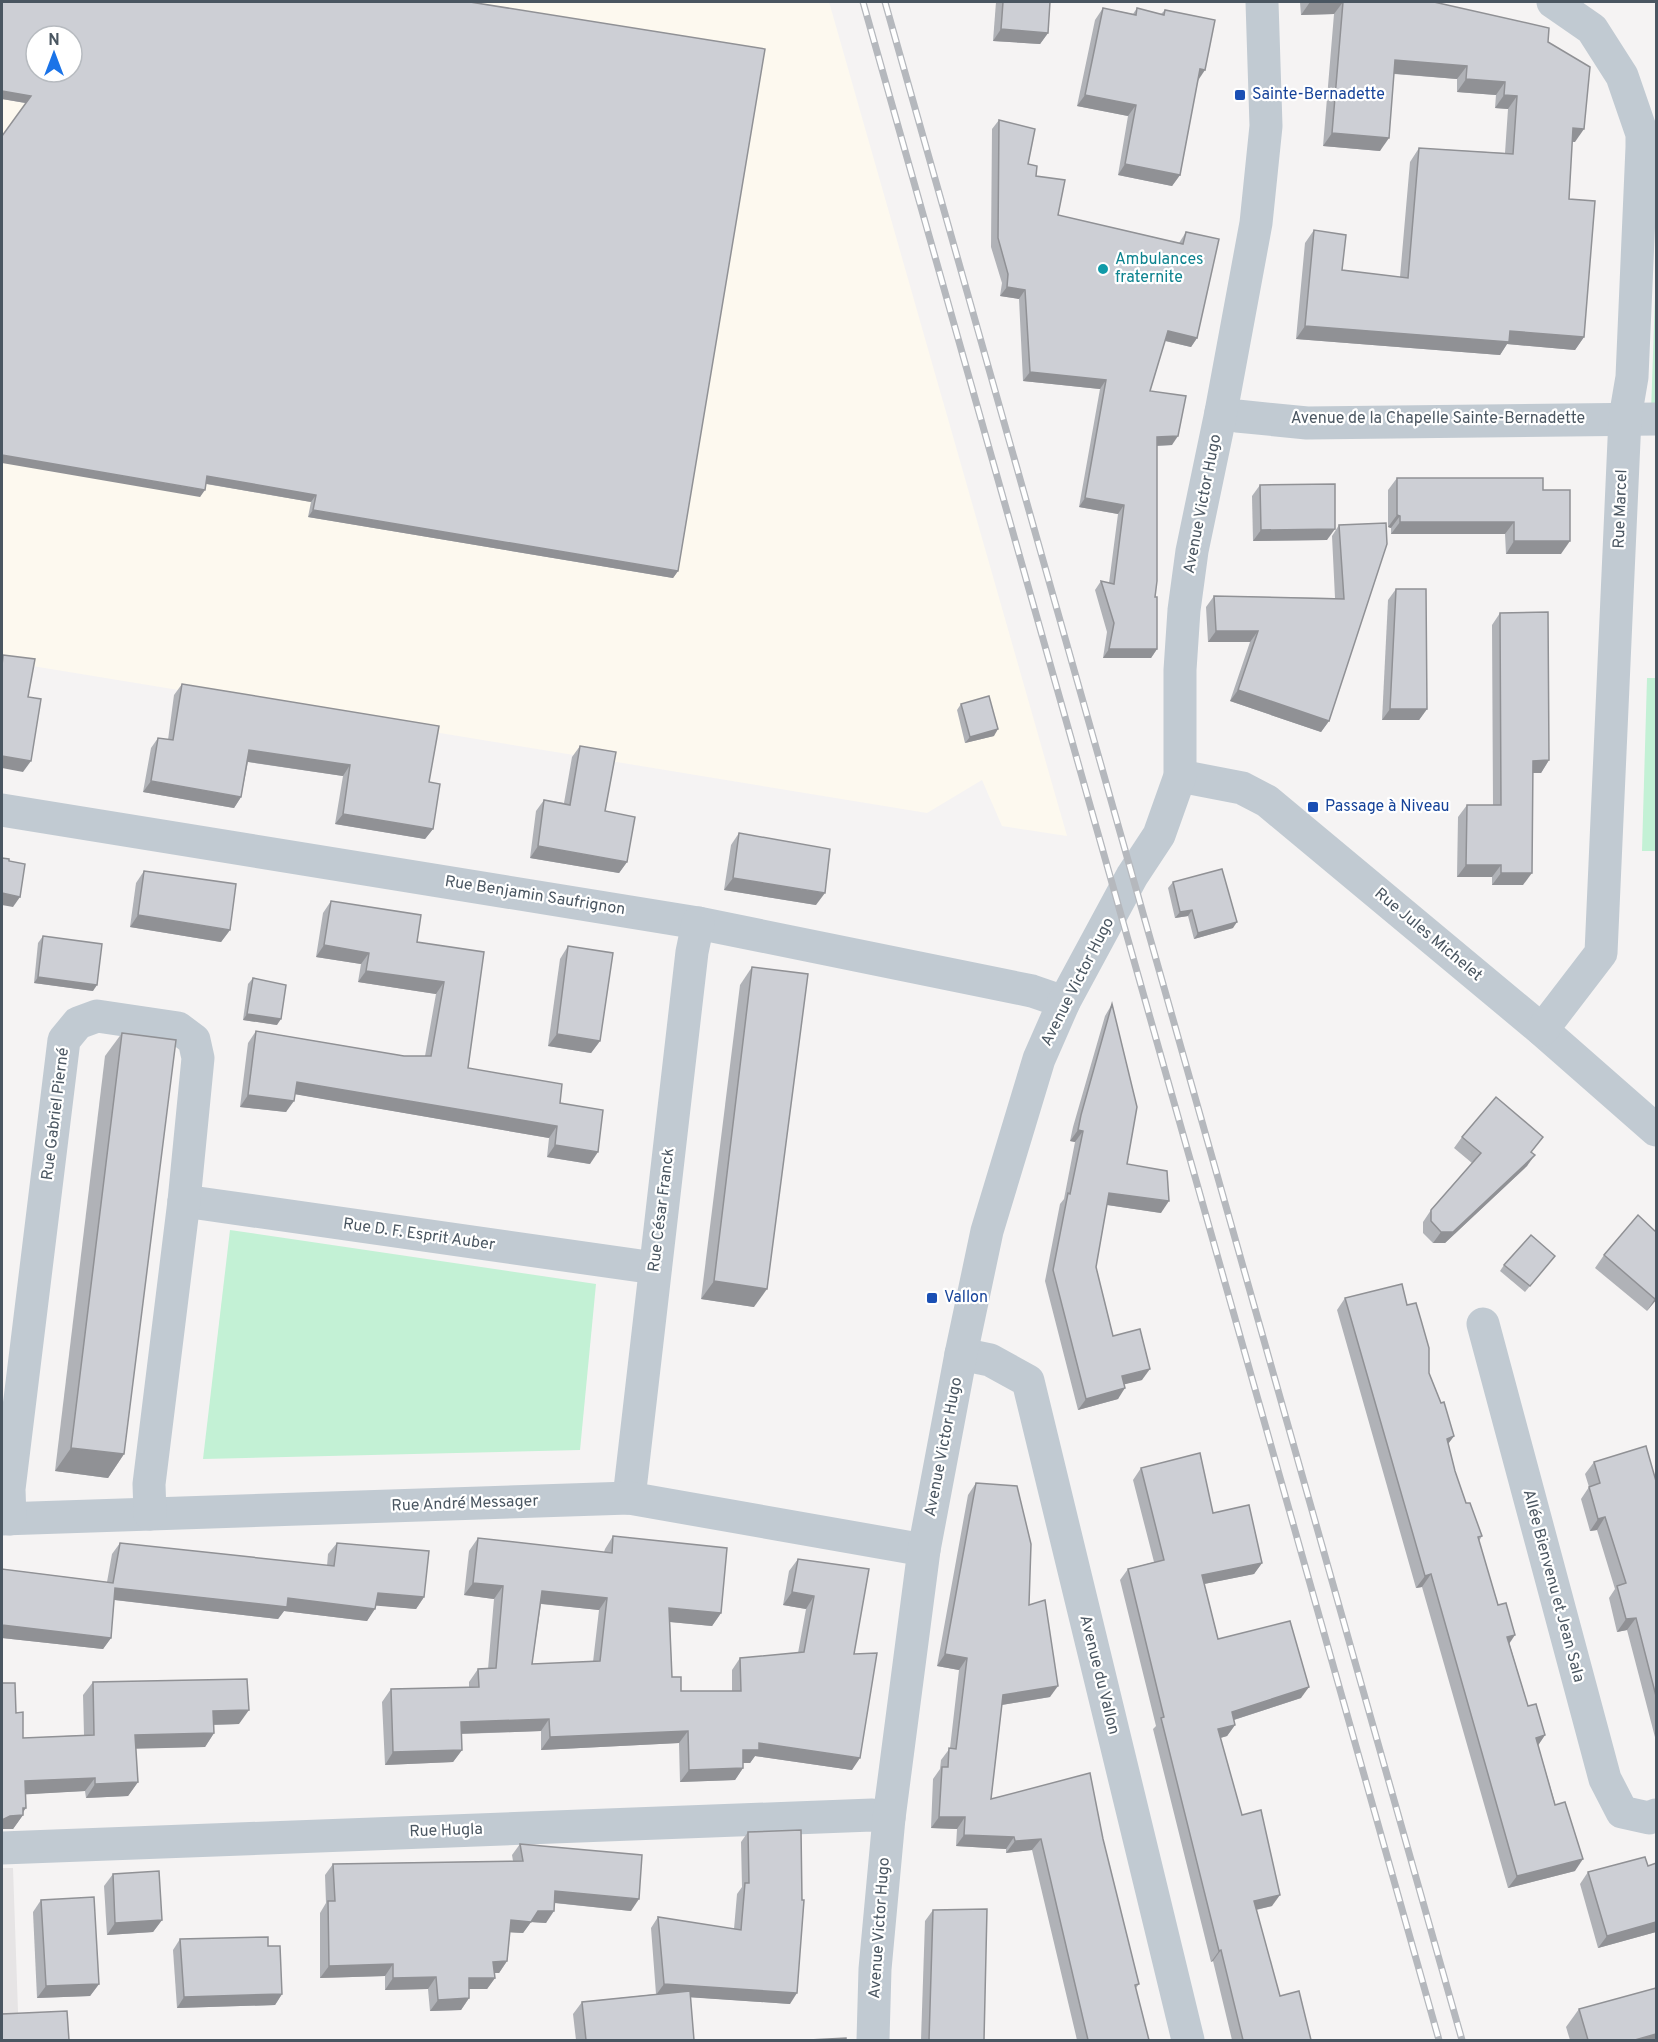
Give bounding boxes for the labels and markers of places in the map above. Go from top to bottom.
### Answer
place label: Sainte-Bernadette [1252,85,1385,105]
marker: Sainte-Bernadette [1233,88,1247,102]
place label: Ambulances fraternite [1115,250,1204,288]
marker: Ambulances fraternite [1096,262,1110,276]
place label: Passage à Niveau [1325,797,1450,817]
marker: Passage à Niveau [1306,800,1320,814]
place label: Vallon [944,1288,988,1308]
marker: Vallon [925,1291,939,1305]

